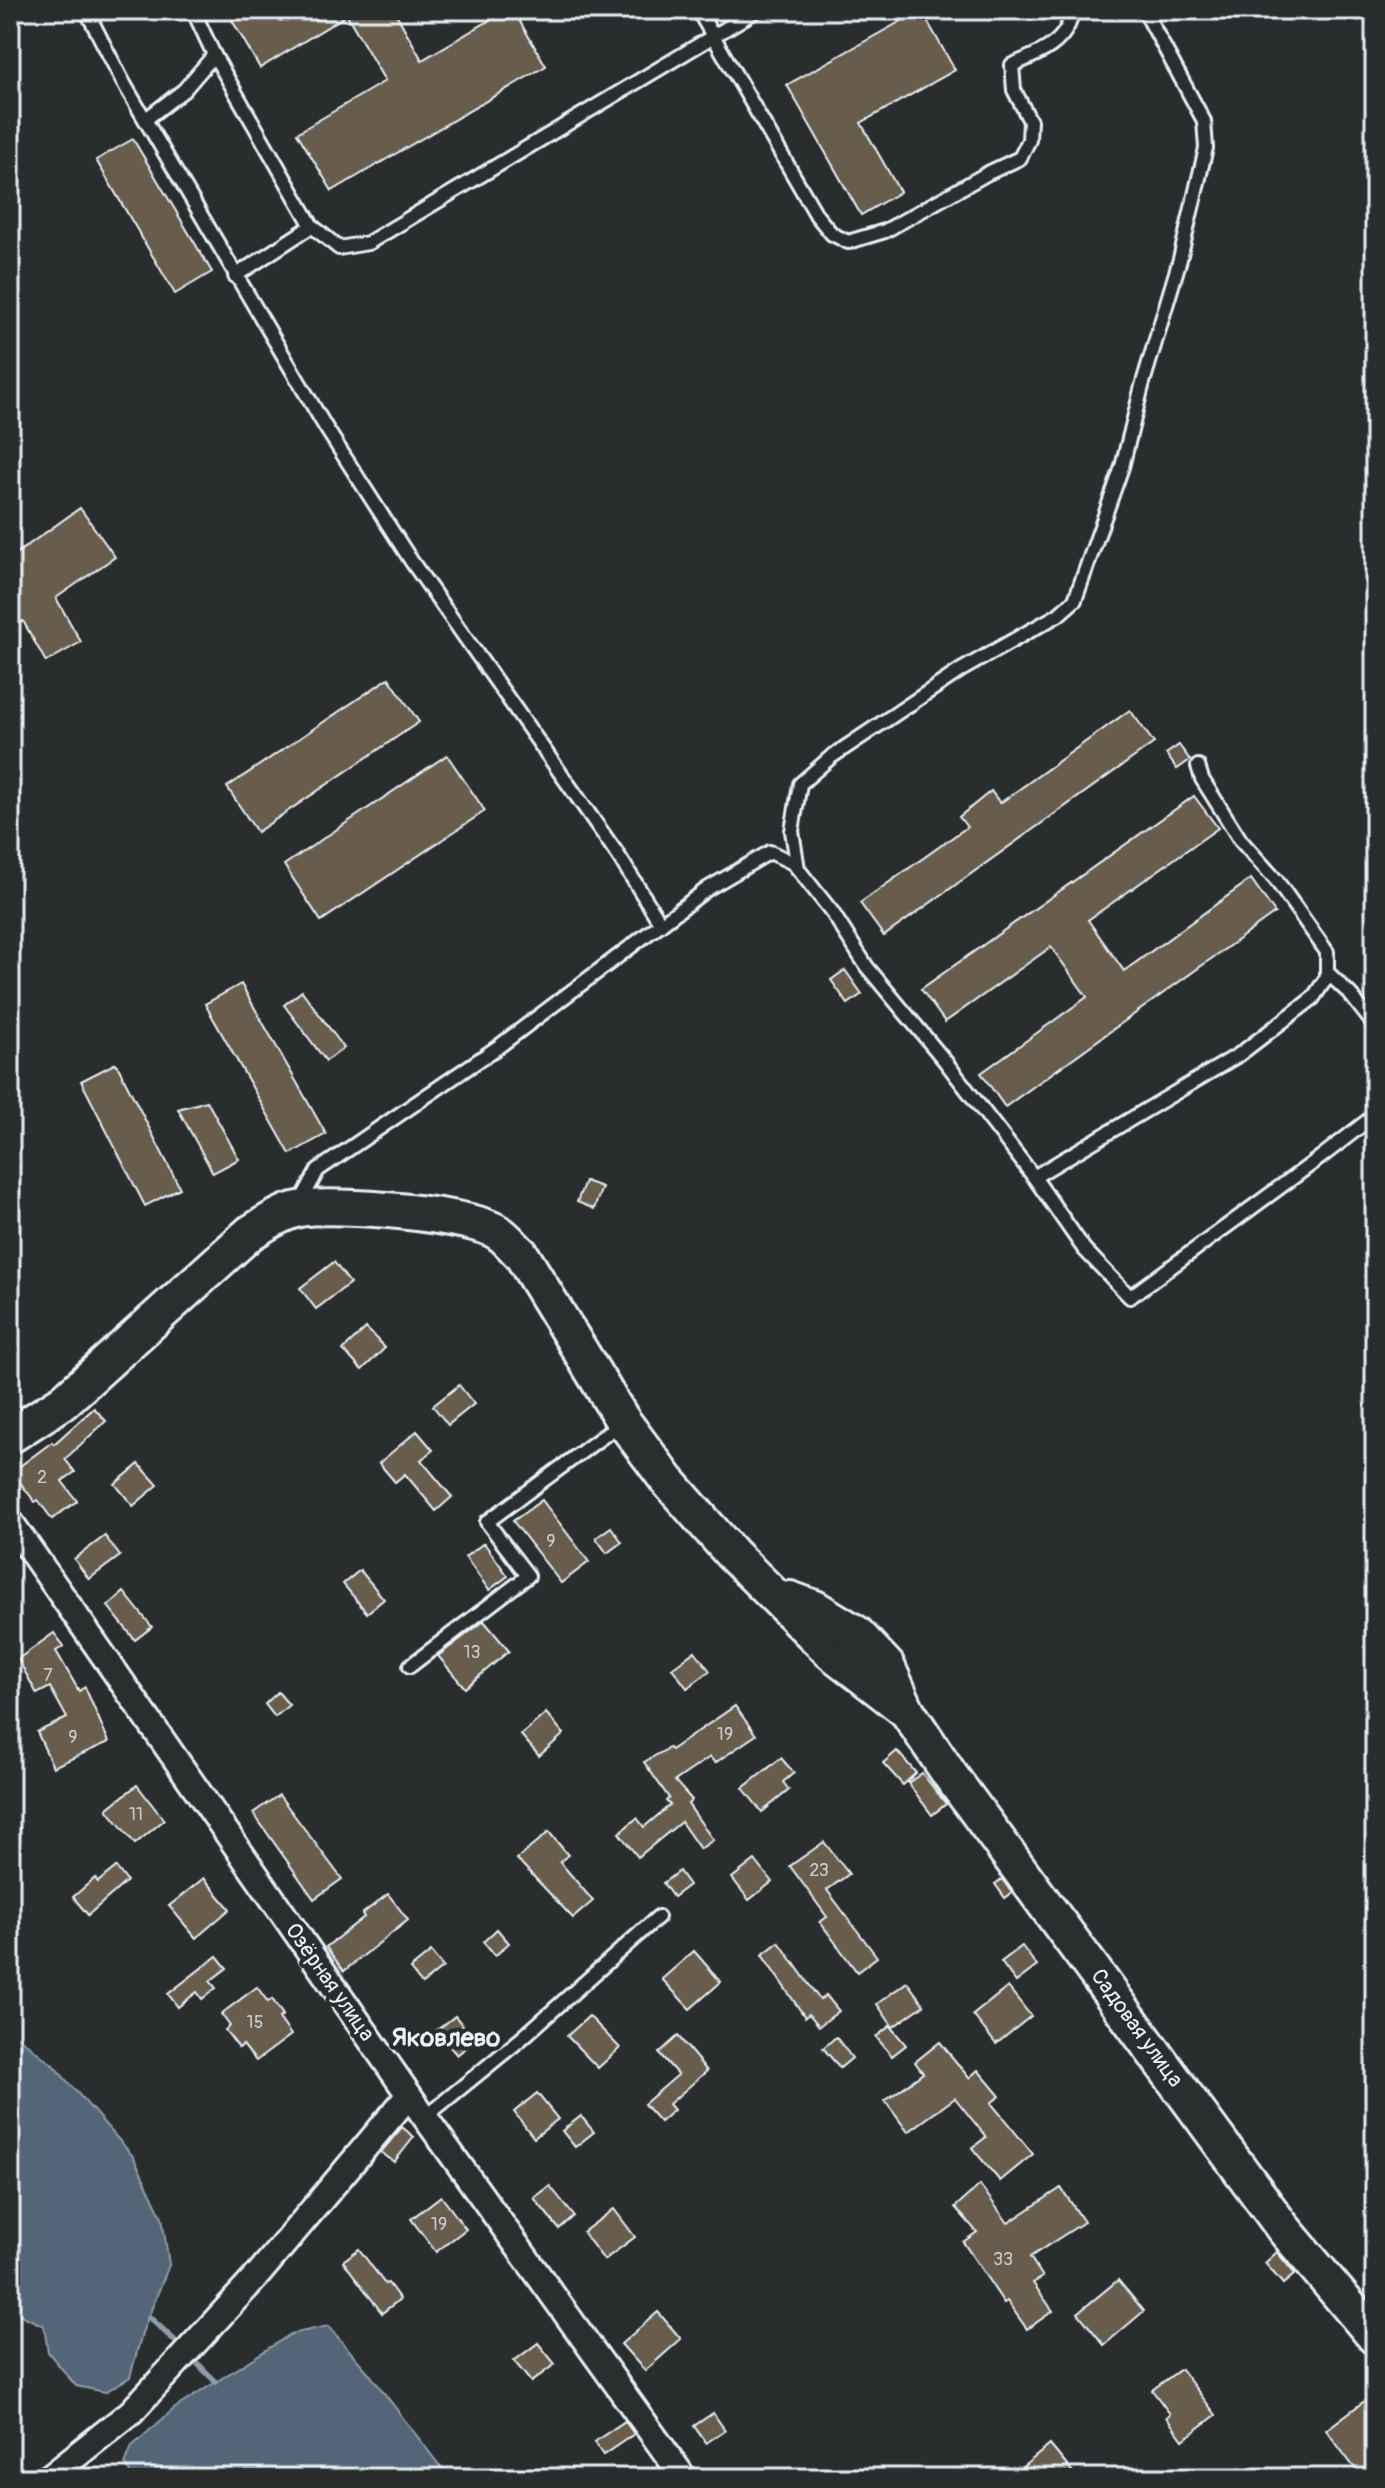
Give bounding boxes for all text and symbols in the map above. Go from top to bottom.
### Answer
house number: 2 [37,1466,47,1489]
house number: 9 [546,1530,556,1553]
house number: 13 [463,1641,481,1664]
house number: 7 [43,1664,53,1687]
house number: 19 [717,1723,733,1746]
house number: 9 [68,1726,78,1749]
house number: 11 [129,1803,143,1826]
house number: 23 [809,1859,829,1882]
street label: Озёрная улица [279,1917,381,2047]
street label: Садовая улица [1085,1963,1189,2093]
house number: 15 [247,2011,263,2034]
district label: Яковлево [392,2022,500,2054]
house number: 19 [431,2213,447,2236]
house number: 33 [993,2248,1013,2271]

